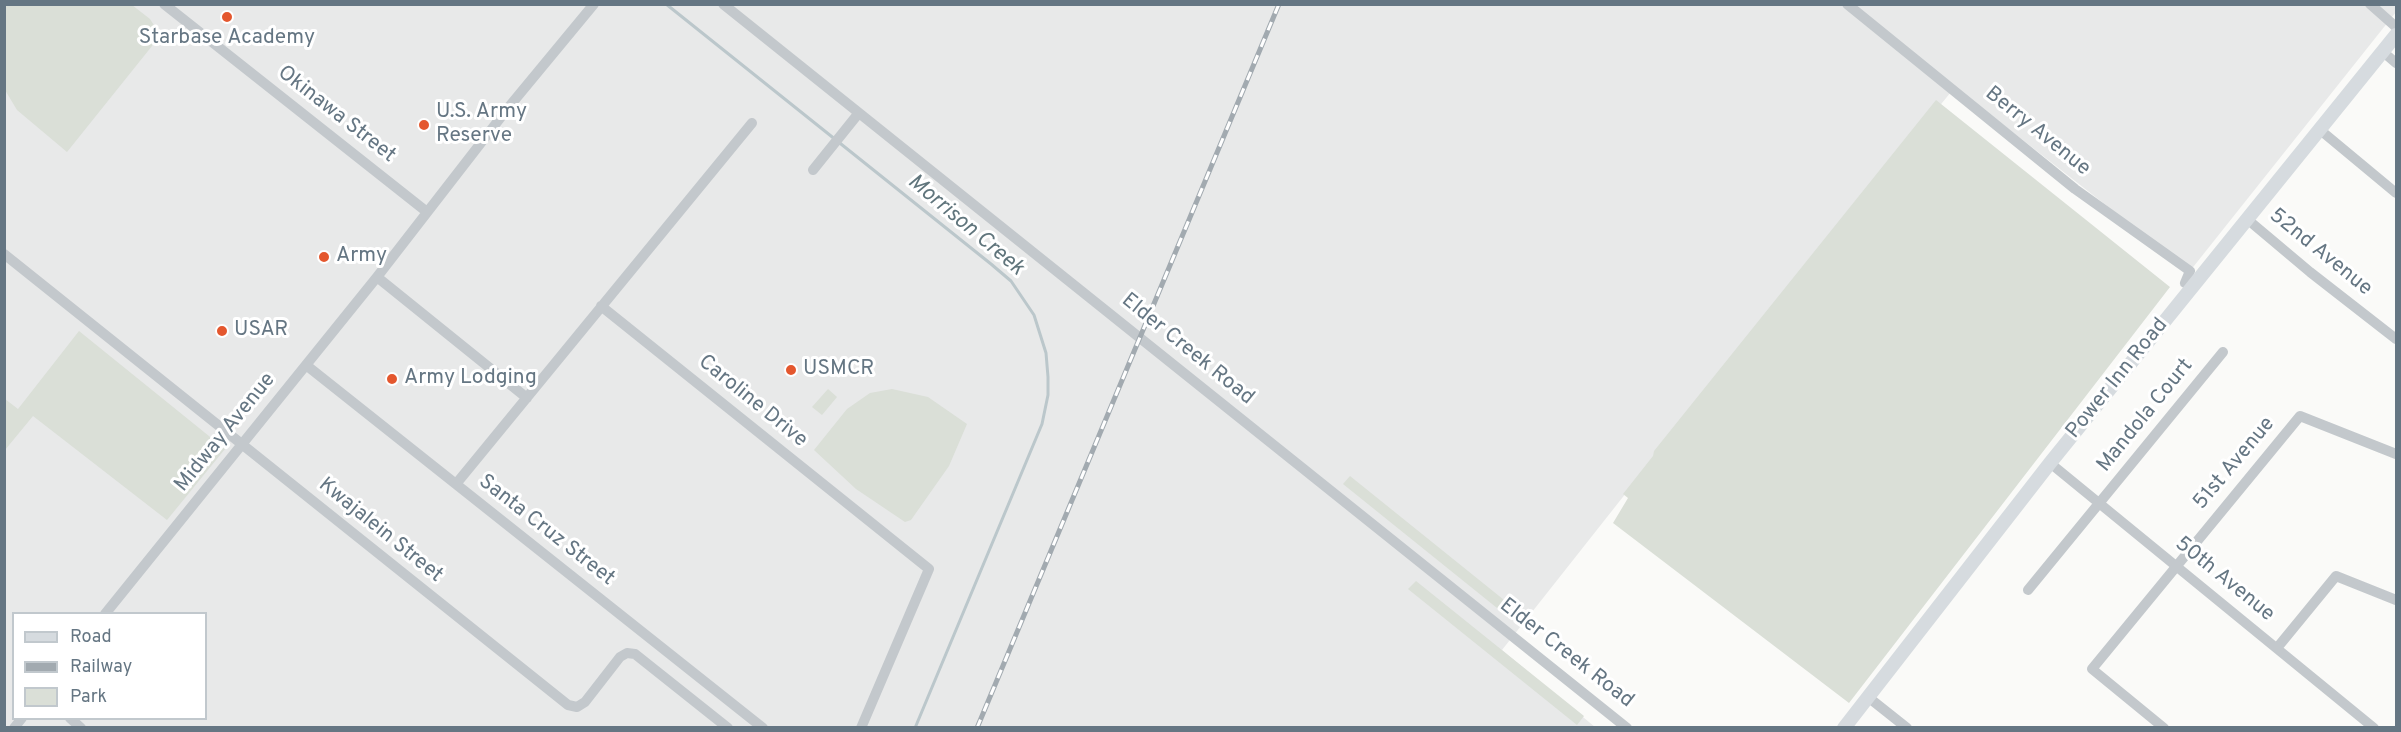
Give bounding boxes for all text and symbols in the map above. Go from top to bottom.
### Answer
marker: Starbase Academy [220,10,234,24]
place label: Starbase Academy [139,26,315,52]
street label: Okinawa Street [272,61,400,169]
street label: Berry Avenue [1979,82,2095,182]
place label: U.S. Army Reserve [436,100,527,150]
marker: U.S. Army Reserve [417,118,431,132]
water label: Morrison Creek [901,170,1029,282]
street label: 52nd Avenue [2264,204,2376,302]
place label: Army [336,244,387,270]
marker: Army [317,250,331,264]
street label: Elder Creek Road [1116,289,1258,411]
street label: Power Inn Road [2062,314,2174,444]
place label: USAR [234,318,288,344]
marker: USAR [215,324,229,338]
street label: Caroline Drive [692,350,812,454]
street label: Mandola Court [2093,354,2199,478]
place label: USMCR [803,357,874,383]
marker: USMCR [784,363,798,377]
place label: Army Lodging [404,366,537,392]
street label: Midway Avenue [170,368,282,498]
marker: Army Lodging [385,372,399,386]
street label: 51st Avenue [2189,413,2281,515]
street label: Santa Cruz Street [473,470,619,592]
street label: Kwajalein Street [313,473,447,589]
street label: 50th Avenue [2169,532,2279,628]
street label: Elder Creek Road [1494,594,1638,714]
legend [12,612,207,720]
text: Road [70,626,112,649]
text: Railway [70,656,132,679]
text: Park [70,686,107,709]

